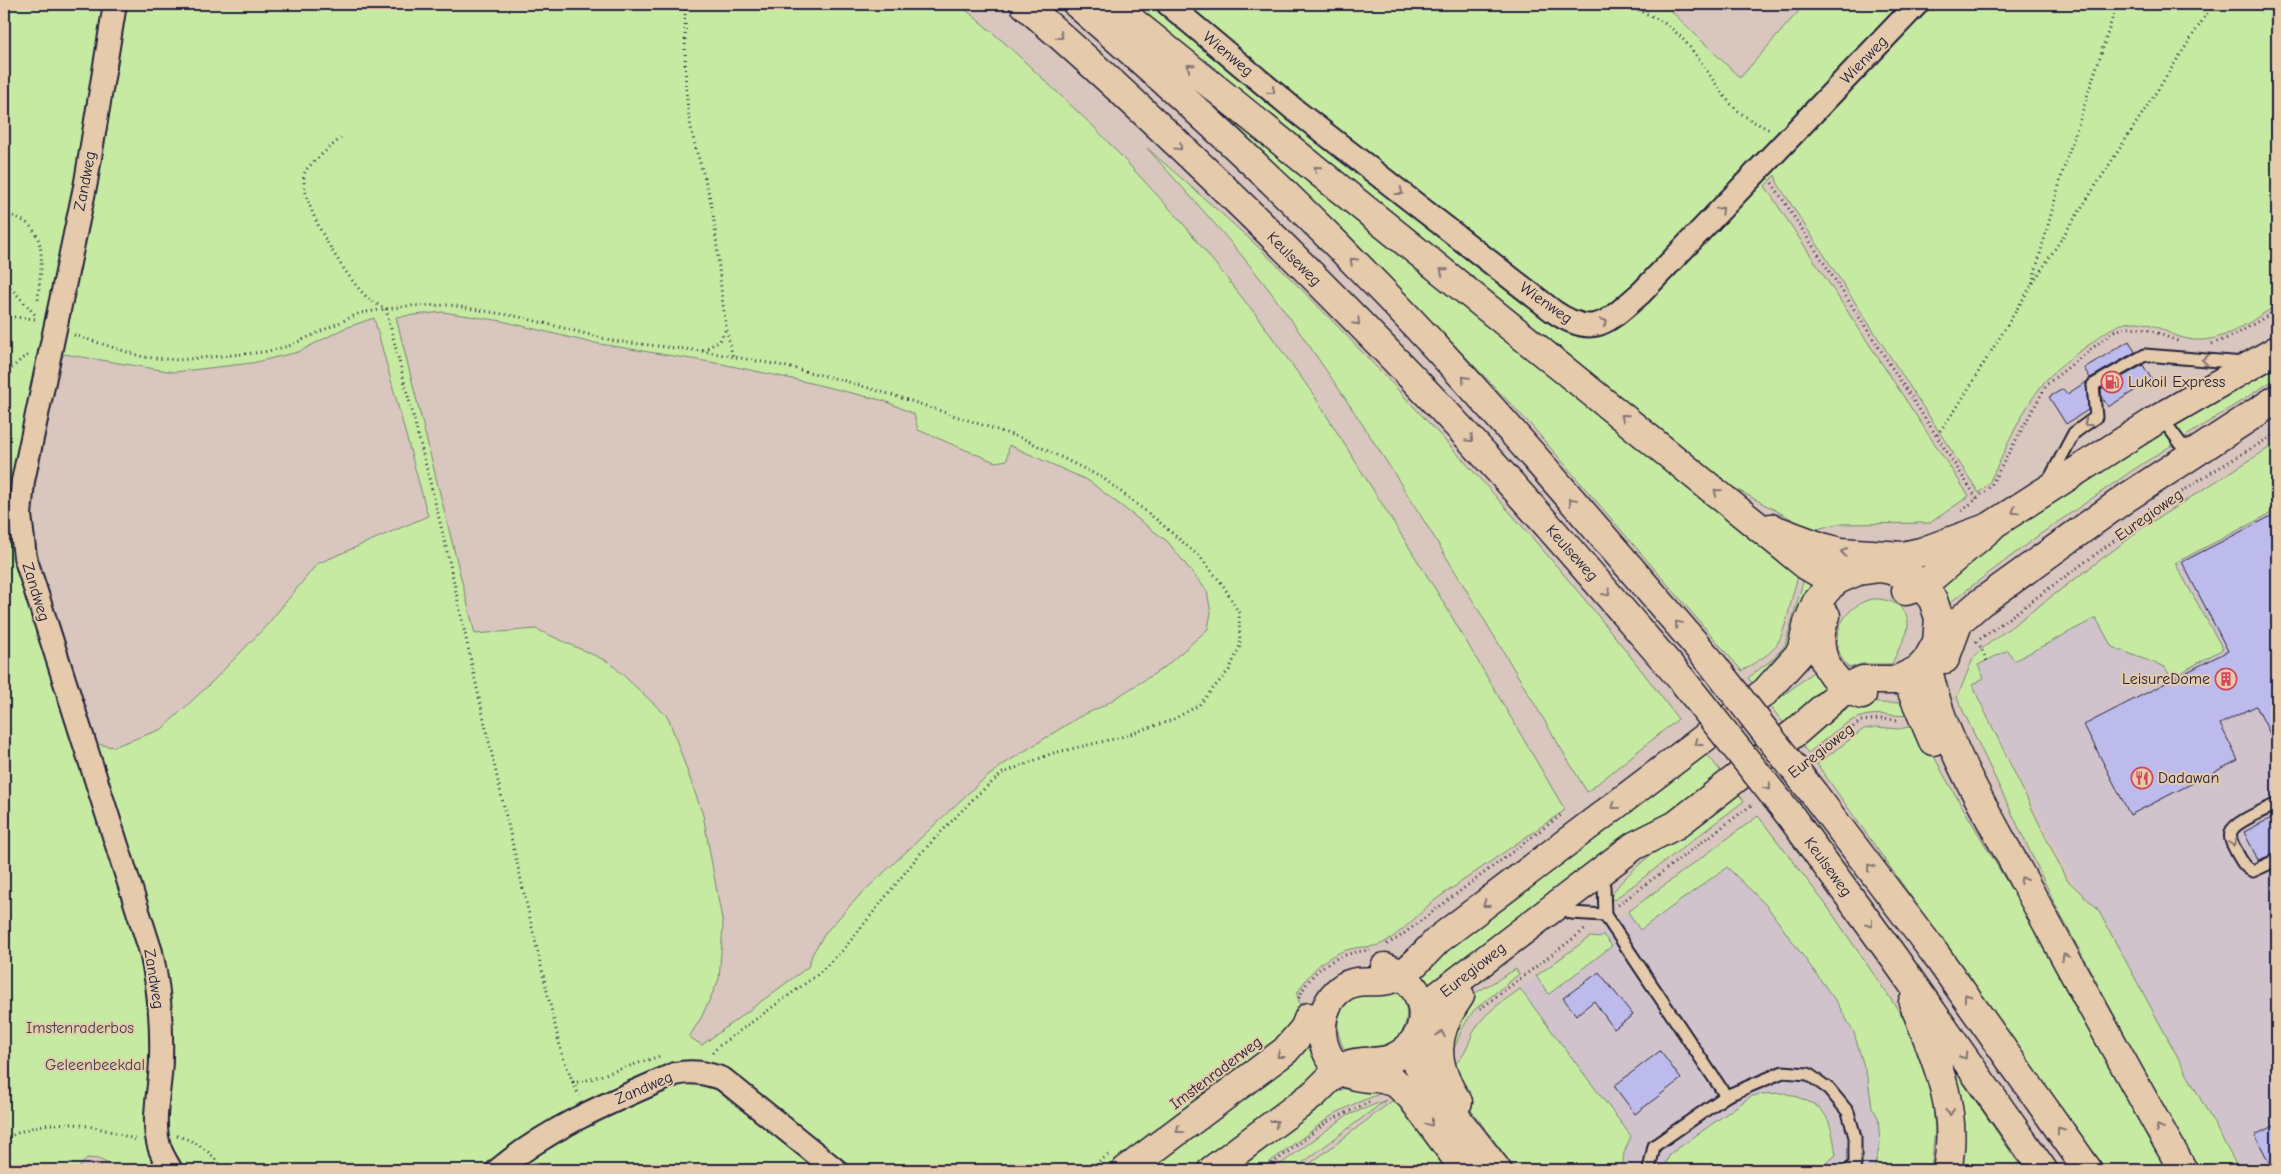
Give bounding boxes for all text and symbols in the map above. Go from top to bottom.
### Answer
street label: Wienweg [1199,28,1257,80]
one-way arrow [1055,30,1064,39]
street label: Wienweg [1837,32,1891,88]
one-way arrow [1187,64,1196,72]
one-way arrow [1267,86,1276,95]
one-way arrow [1173,141,1182,150]
street label: Zandweg [70,149,100,213]
one-way arrow [1314,166,1323,174]
one-way arrow [1394,186,1404,195]
one-way arrow [1715,207,1724,216]
street label: Keulseweg [1263,228,1325,290]
one-way arrow [1350,258,1359,267]
one-way arrow [1440,267,1449,276]
street label: Wienweg [1516,278,1576,328]
one-way arrow [1351,316,1360,325]
one-way arrow [1599,317,1608,328]
one-way arrow [2200,355,2208,366]
fuel station icon: Lukoil Express [2100,370,2124,394]
place label: Lukoil Express [2128,373,2226,391]
one-way arrow [1461,376,1470,385]
one-way arrow [1621,414,1630,423]
one-way arrow [2084,418,2093,426]
one-way arrow [1464,434,1473,443]
street label: Euregioweg [2112,485,2186,545]
one-way arrow [1714,490,1723,498]
one-way arrow [1569,497,1578,506]
one-way arrow [2011,505,2020,514]
street label: Keulseweg [1542,521,1602,585]
one-way arrow [1840,547,1848,557]
street label: Zandweg [19,560,53,624]
one-way arrow [1601,587,1610,596]
one-way arrow [1675,621,1684,630]
building icon: LeisureDome [2214,667,2238,691]
place label: LeisureDome [2122,670,2210,688]
street label: Euregioweg [1785,720,1857,782]
one-way arrow [1695,738,1704,746]
restaurant icon: Dadawan [2130,766,2154,790]
place label: Dadawan [2158,769,2219,787]
one-way arrow [1763,782,1772,791]
one-way arrow [1612,800,1621,808]
street label: Keulseweg [1800,834,1856,900]
one-way arrow [2228,838,2238,847]
one-way arrow [1867,864,1875,873]
one-way arrow [2019,876,2029,885]
one-way arrow [1483,898,1492,906]
one-way arrow [1864,918,1873,928]
street label: Euregioweg [1437,939,1509,1001]
street label: Zandweg [140,948,168,1010]
one-way arrow [2061,954,2071,963]
one-way arrow [1964,994,1972,1003]
park label: Imstenraderbos [26,1019,134,1037]
one-way arrow [1435,1029,1446,1038]
street label: Imstenraderweg [1167,1033,1265,1113]
one-way arrow [1276,1049,1286,1058]
one-way arrow [1958,1050,1967,1060]
park label: Geleenbeekdal [45,1056,145,1074]
street label: Zandweg [613,1068,675,1108]
one-way arrow [1944,1108,1955,1116]
one-way arrow [1425,1117,1433,1126]
one-way arrow [1269,1120,1279,1129]
one-way arrow [1175,1124,1185,1133]
one-way arrow [2156,1124,2166,1133]
one-way arrow [2057,1126,2066,1136]

